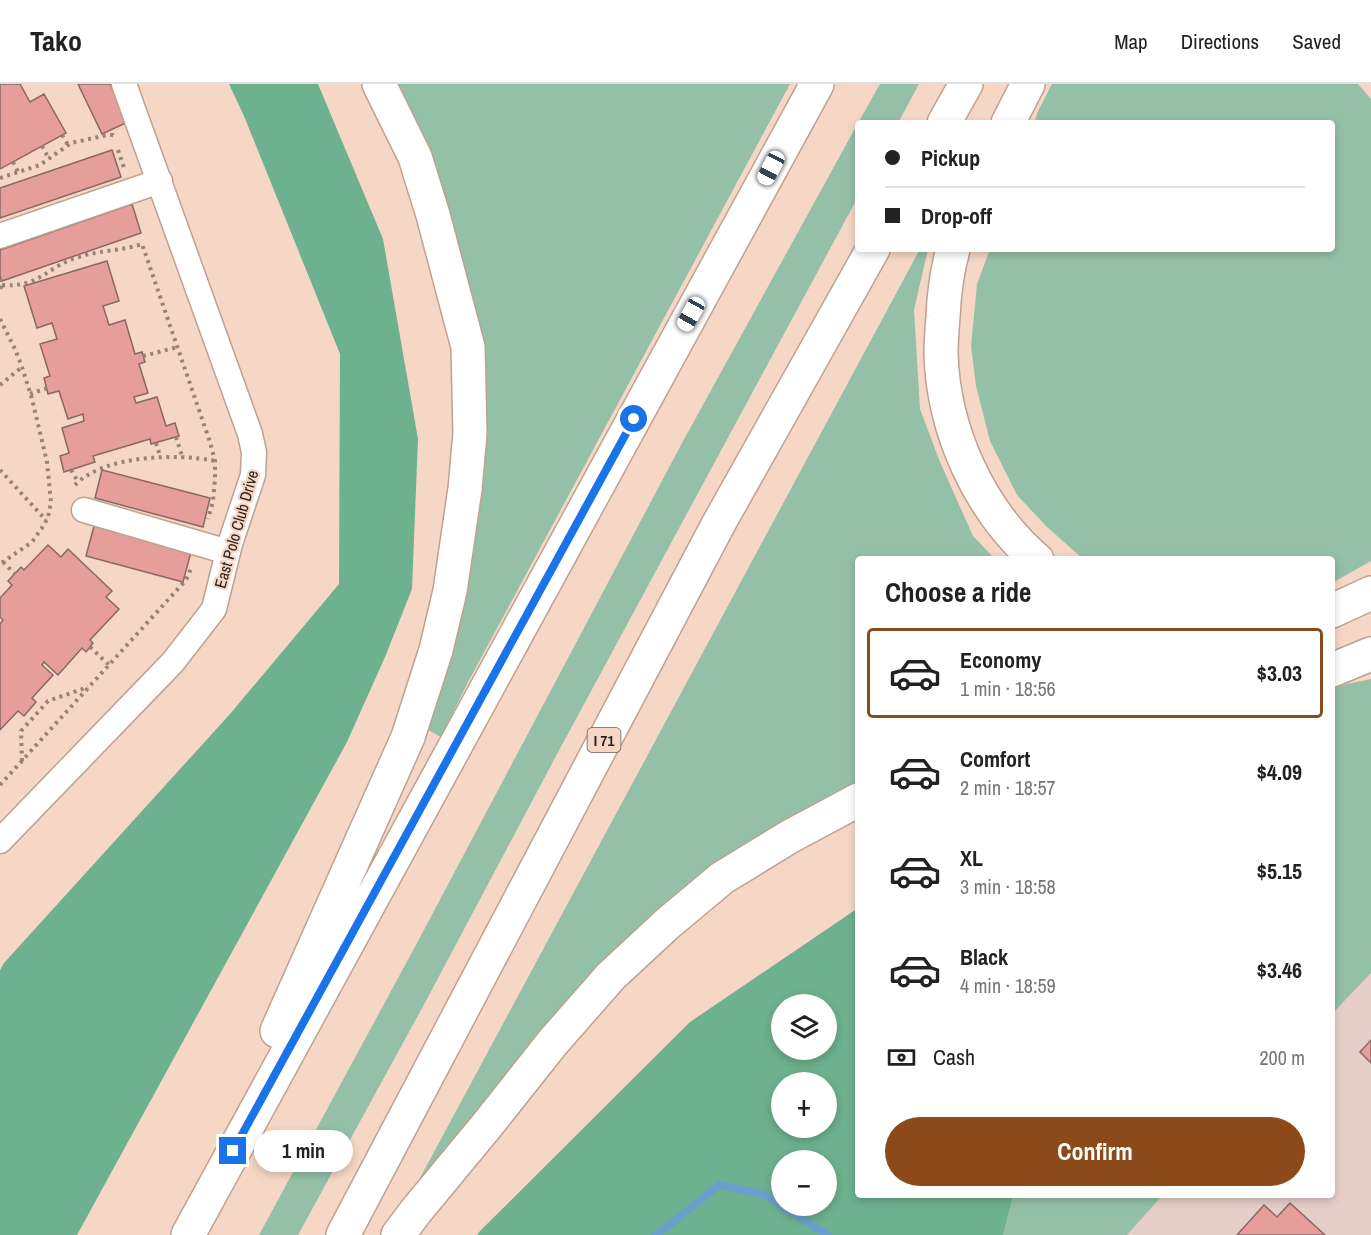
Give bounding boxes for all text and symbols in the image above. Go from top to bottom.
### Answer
text: Tako [30,22,82,60]
text: Map [1114,27,1148,56]
text: Directions [1181,27,1259,56]
text: Saved [1292,27,1341,56]
text: Pickup [921,143,980,173]
car [755,148,787,188]
text: Drop-off [921,201,992,231]
car [674,294,708,334]
route start [620,405,647,432]
street label: East Polo Club Drive [209,467,263,591]
text: Choose a ride [885,574,1031,610]
text: Economy [960,645,1041,675]
icon: car [888,646,942,700]
text: $3.03 [1257,658,1302,688]
text: 1 min · 18:56 [960,675,1056,702]
road number: I 71 [588,728,620,752]
text: Comfort [960,744,1030,774]
icon: car [888,745,942,799]
text: $4.09 [1257,757,1302,787]
text: 2 min · 18:57 [960,774,1056,801]
text: XL [960,843,983,873]
icon: car [888,844,942,898]
text: $5.15 [1257,856,1302,886]
text: 3 min · 18:58 [960,873,1056,900]
text: Black [960,942,1008,972]
icon: car [888,943,942,997]
text: $3.46 [1257,955,1302,985]
text: 4 min · 18:59 [960,972,1056,999]
map controls [771,994,837,1216]
button: layers [771,994,837,1060]
icon: cash [885,1041,918,1074]
text: Cash [933,1042,975,1072]
text: 200 m [1259,1044,1305,1071]
button: + [771,1072,837,1138]
button: Confirm [885,1117,1305,1186]
callout: 1 min [254,1130,353,1172]
route end [219,1137,246,1164]
text: 1 min [282,1137,325,1164]
button: − [771,1150,837,1216]

